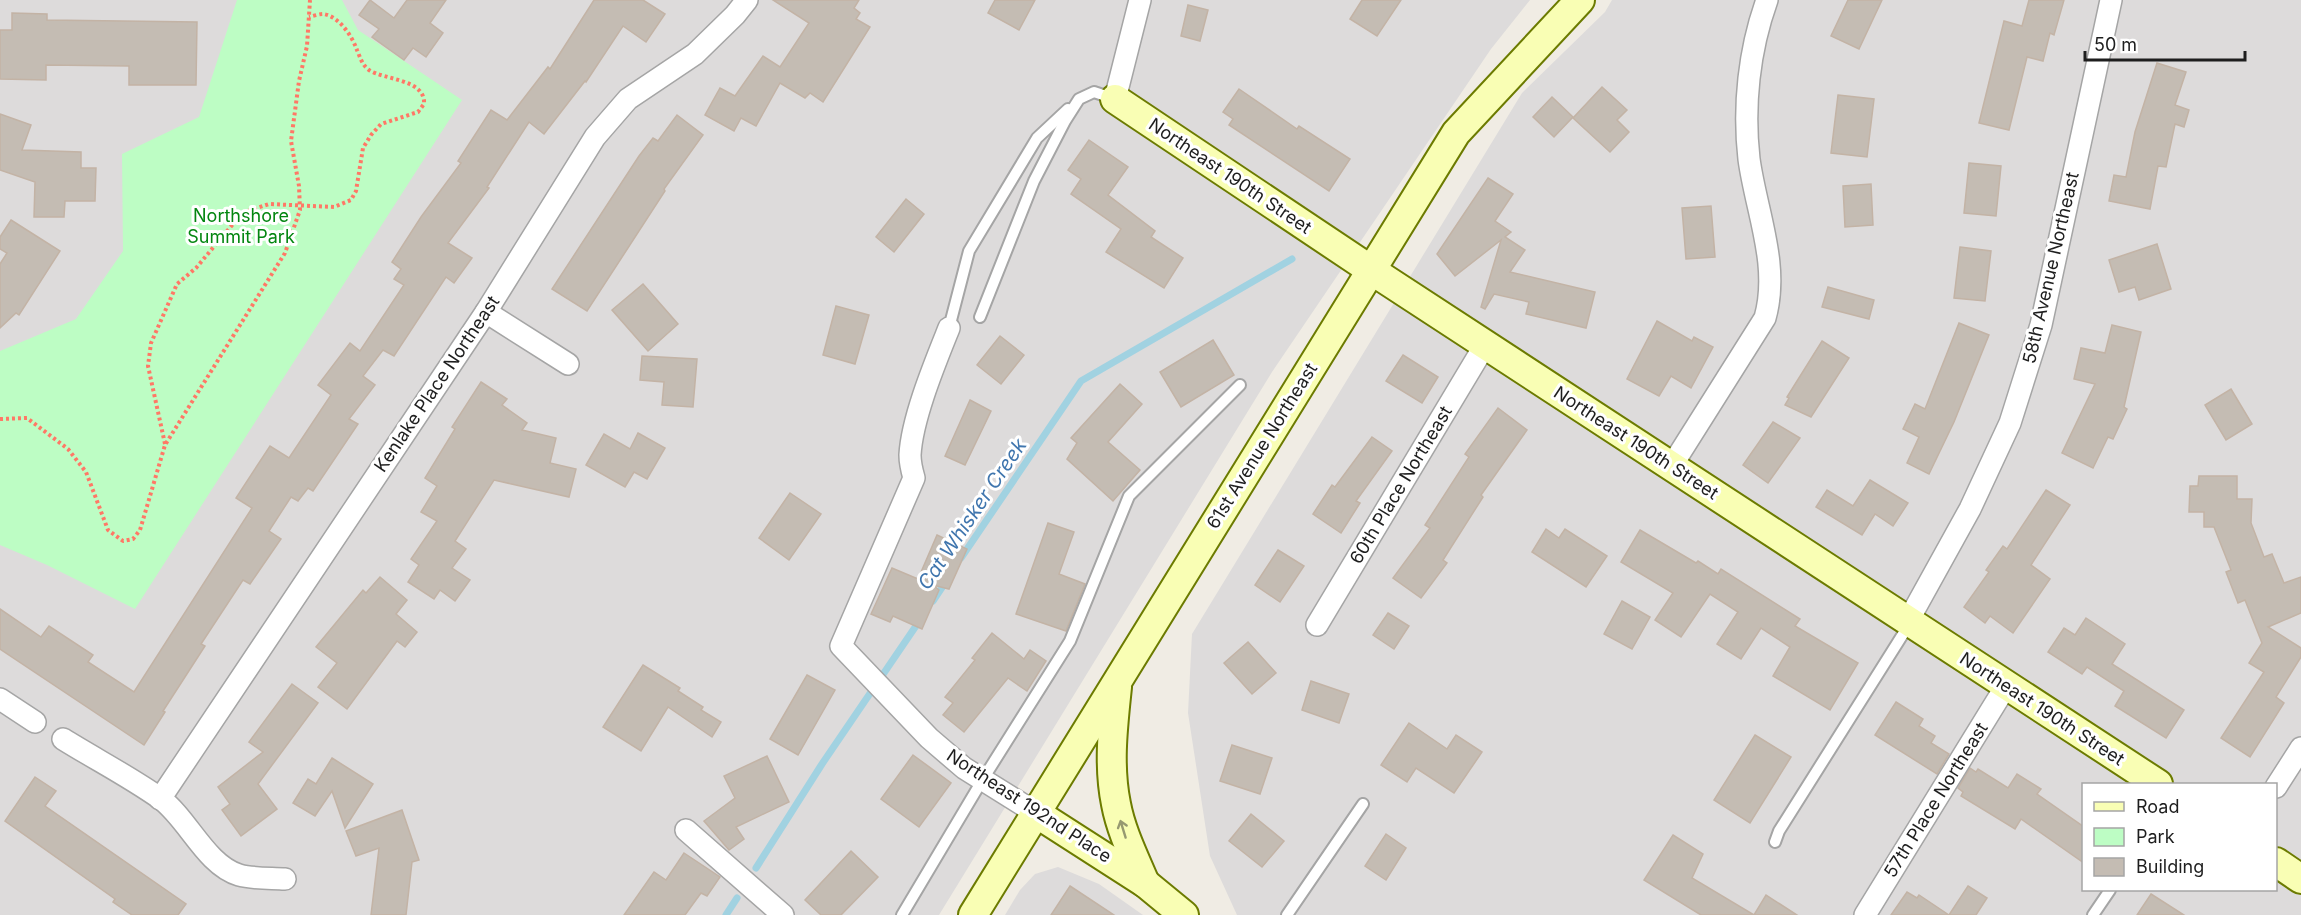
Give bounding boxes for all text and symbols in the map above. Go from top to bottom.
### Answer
scale bar [2085,24,2246,62]
text: 50 m [2094,34,2137,55]
street label: Northeast 190th Street [1145,113,1316,238]
street label: 58th Avenue Northeast [2018,170,2083,366]
park label: Northshore Summit Park [187,205,295,247]
street label: Kenlake Place Northeast [370,292,503,476]
street label: 61st Avenue Northeast [1202,359,1321,532]
street label: Northeast 190th Street [1550,382,1722,504]
street label: 60th Place Northeast [1345,402,1456,567]
water label: Cat Whisker Creek [913,433,1032,594]
street label: Northeast 190th Street [1956,648,2128,770]
street label: 57th Place Northeast [1879,718,1992,881]
street label: Northeast 192nd Place [943,744,1116,867]
legend [2082,783,2277,891]
text: Road [2136,796,2179,817]
one-way arrow [1117,820,1128,839]
text: Park [2136,826,2175,847]
text: Building [2136,856,2204,877]

